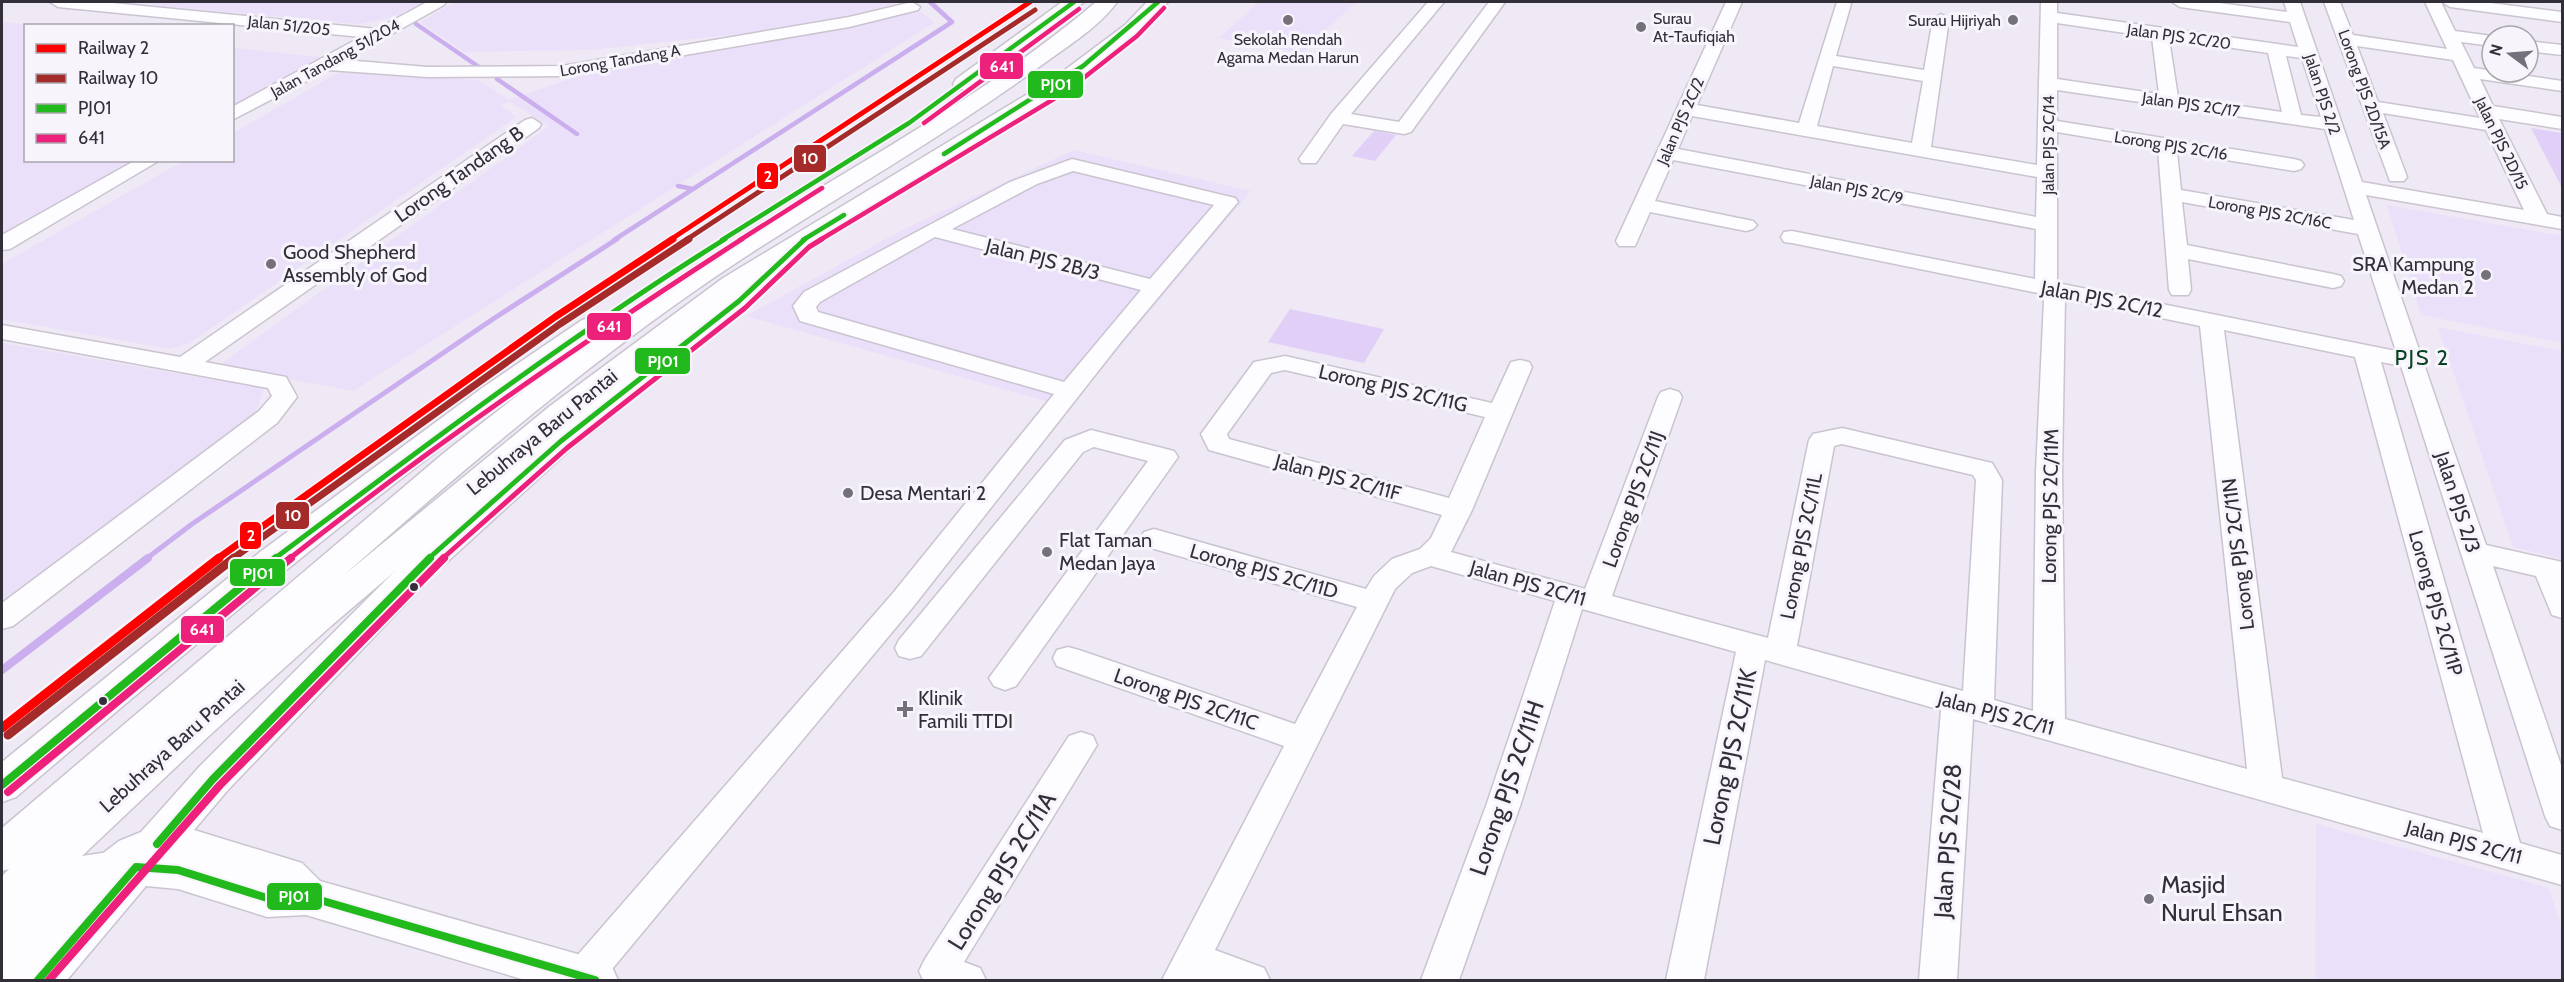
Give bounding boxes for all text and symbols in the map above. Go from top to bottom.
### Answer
place label: Surau At-Taufiqiah [1653,9,1735,46]
place label: Surau Hijriyah [1908,11,2001,30]
street label: Jalan 51/205 [246,12,331,39]
marker: Sekolah Rendah Agama Medan Harun [1281,13,1295,27]
marker: Surau Hijriyah [2006,13,2020,27]
street label: Jalan Tandang 51/204 [266,15,403,102]
marker: Surau At-Taufiqiah [1634,20,1648,34]
street label: Jalan PJS 2C/20 [2125,20,2232,53]
legend [24,24,234,162]
north arrow [2480,24,2540,84]
street label: Lorong PJS 2D/15A [2334,27,2395,152]
place label: Sekolah Rendah Agama Medan Harun [1217,30,1359,67]
text: Railway 2 [78,37,149,59]
street label: Lorong Tandang A [558,41,682,80]
text: N [2485,42,2507,58]
street label: Jalan PJS 2/2 [2300,50,2344,137]
line badge: 641 [979,52,1024,80]
text: 641 [990,57,1014,76]
text: Railway 10 [78,67,158,89]
line badge: PJ01 [1027,70,1084,99]
text: PJ01 [1040,75,1072,94]
street label: Jalan PJS 2C/2 [1652,75,1708,169]
street label: Jalan PJS 2C/17 [2140,88,2241,121]
street label: Jalan PJS 2D/15 [2471,93,2532,193]
street label: Jalan PJS 2C/14 [2039,95,2058,196]
text: PJ01 [78,97,111,119]
street label: Lorong Tandang B [390,121,528,227]
text: 641 [78,127,105,149]
street label: Lorong PJS 2C/16 [2113,127,2229,164]
line badge: 10 [793,144,827,173]
text: 10 [801,149,819,168]
line badge: 2 [756,162,779,190]
text: 2 [764,167,772,186]
street label: Jalan PJS 2C/9 [1808,171,1905,208]
street label: Lorong PJS 2C/16C [2207,192,2333,233]
street label: Jalan PJS 2B/3 [982,233,1103,285]
place label: Good Shepherd Assembly of God [283,240,427,287]
place label: SRA Kampung Medan 2 [2352,252,2475,299]
marker: Good Shepherd Assembly of God [264,257,278,271]
marker: SRA Kampung Medan 2 [2479,268,2493,282]
street label: Jalan PJS 2C/12 [2038,275,2165,323]
line badge: 641 [586,312,632,341]
text: 641 [597,317,621,336]
district label: PJS 2 [2394,344,2450,371]
line badge: PJ01 [634,347,691,375]
text: PJ01 [647,352,679,371]
street label: Lorong PJS 2C/11G [1316,359,1470,417]
street label: Lebuhraya Baru Pantai [462,364,622,500]
street label: Lorong PJS 2C/11J [1597,427,1669,571]
street label: Lorong PJS 2C/11M [2037,428,2063,584]
street label: Jalan PJS 2/3 [2430,447,2486,556]
street label: Jalan PJS 2C/11F [1271,448,1404,506]
street label: Lorong PJS 2C/11L [1775,471,1827,621]
street label: Lorong PJS 2C/11N [2217,477,2259,631]
place label: Desa Mentari 2 [860,481,986,505]
marker: Desa Mentari 2 [841,486,855,500]
line badge: 10 [275,501,310,530]
text: 10 [284,506,302,525]
line badge: 2 [239,521,262,550]
text: 2 [247,526,255,545]
place label: Flat Taman Medan Jaya [1059,528,1156,575]
street label: Lorong PJS 2C/11P [2404,528,2468,678]
street label: Lorong PJS 2C/11D [1187,538,1341,604]
marker: Flat Taman Medan Jaya [1040,545,1054,559]
street label: Jalan PJS 2C/11 [1466,555,1589,611]
line badge: PJ01 [229,558,286,587]
text: PJ01 [242,564,274,583]
unlabelled marker [408,581,420,593]
line badge: 641 [180,615,225,644]
text: 641 [190,620,214,639]
street label: Lorong PJS 2C/11C [1111,663,1261,735]
street label: Lorong PJS 2C/11K [1697,666,1762,848]
street label: Lebuhraya Baru Pantai [94,674,250,818]
place label: Klinik Famili TTDI [918,686,1013,733]
street label: Jalan PJS 2C/11 [1934,686,2057,740]
unlabelled marker [97,695,109,707]
street label: Lorong PJS 2C/11H [1463,697,1550,879]
marker: Klinik Famili TTDI [896,700,914,718]
street label: Jalan PJS 2C/28 [1928,763,1967,920]
street label: Lorong PJS 2C/11A [941,786,1062,955]
street label: Jalan PJS 2C/11 [2402,815,2525,869]
place label: Masjid Nurul Ehsan [2161,870,2283,927]
line badge: PJ01 [266,882,323,911]
text: PJ01 [278,887,310,906]
marker: Masjid Nurul Ehsan [2142,892,2156,906]

